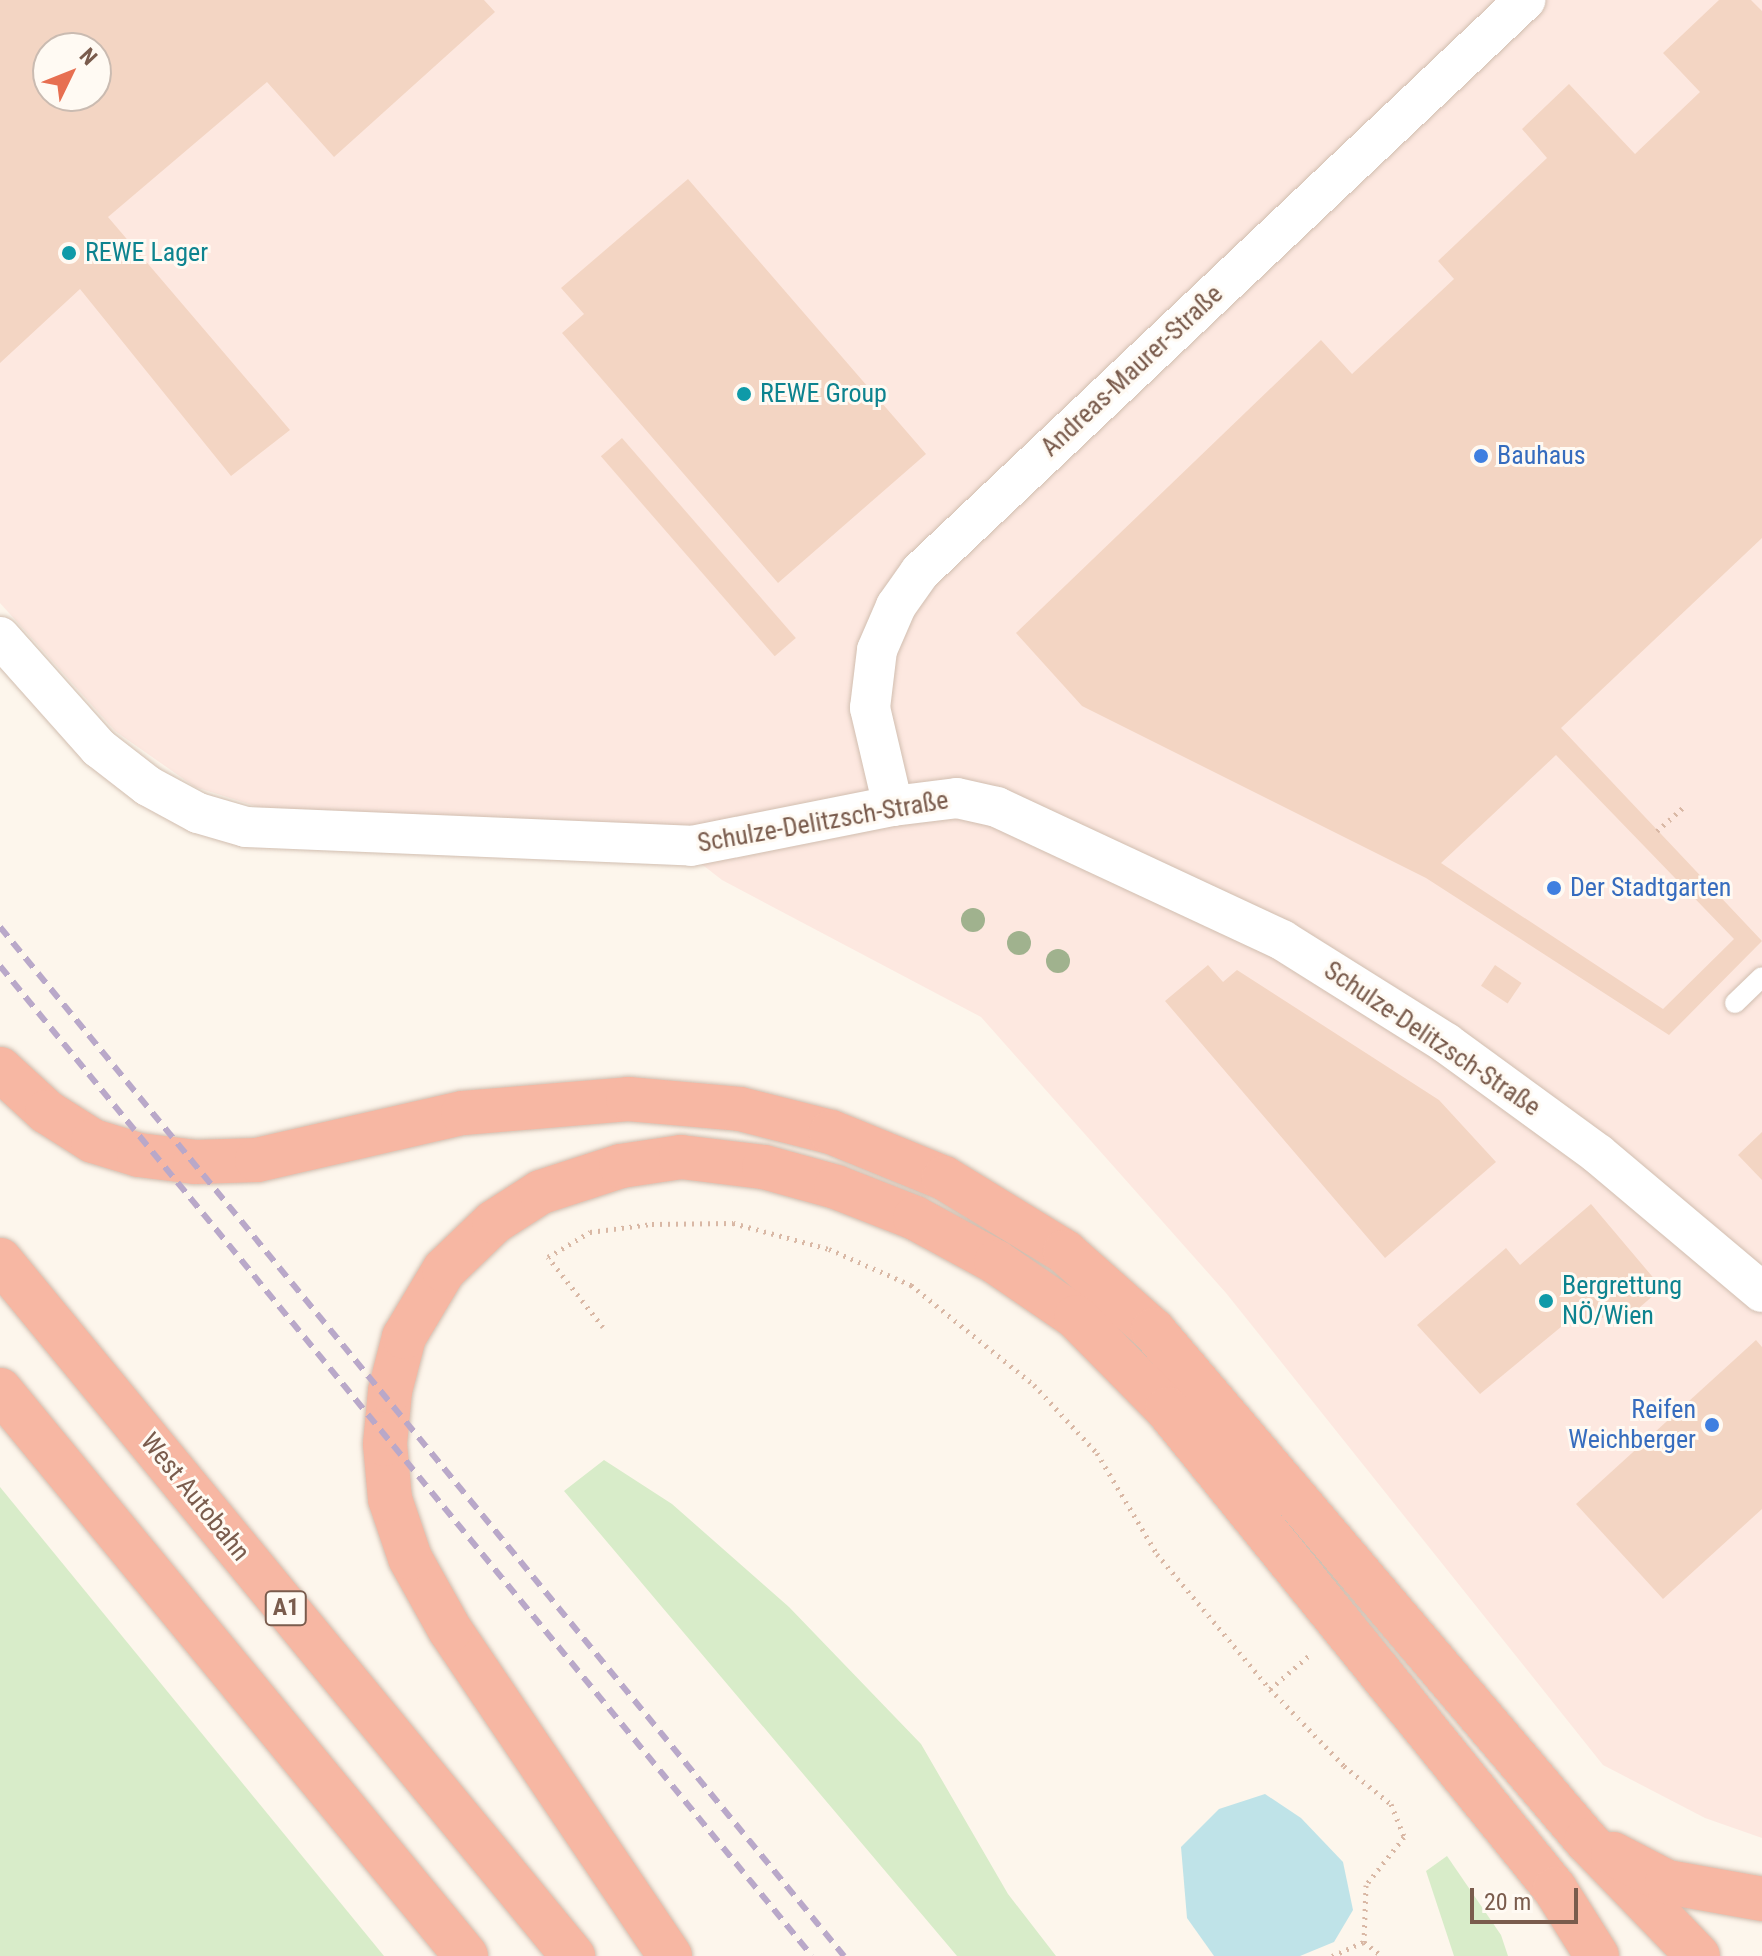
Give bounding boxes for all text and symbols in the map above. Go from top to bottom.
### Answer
north arrow [32,32,112,112]
text: N [75,43,102,70]
place label: REWE Lager [85,237,208,269]
marker: REWE Lager [60,244,78,262]
street label: Andreas-Maurer-Straße [1035,279,1229,463]
place label: REWE Group [760,378,887,410]
marker: REWE Group [735,385,753,403]
place label: Bauhaus [1497,440,1586,472]
marker: Bauhaus [1472,447,1490,465]
street label: Schulze-Delitzsch-Straße [695,785,951,859]
place label: Der Stadtgarten [1570,872,1731,904]
marker: Der Stadtgarten [1545,879,1563,897]
street label: Schulze-Delitzsch-Straße [1318,955,1546,1123]
place label: Bergrettung NÖ/Wien [1562,1270,1682,1332]
marker: Bergrettung NÖ/Wien [1537,1292,1555,1310]
place label: Reifen Weichberger [1568,1394,1696,1456]
marker: Reifen Weichberger [1703,1416,1721,1434]
street label: West Autobahn [134,1427,256,1567]
road number: A1 [264,1588,308,1628]
scale bar [1474,1872,1582,1922]
text: 20 m [1484,1888,1531,1916]

